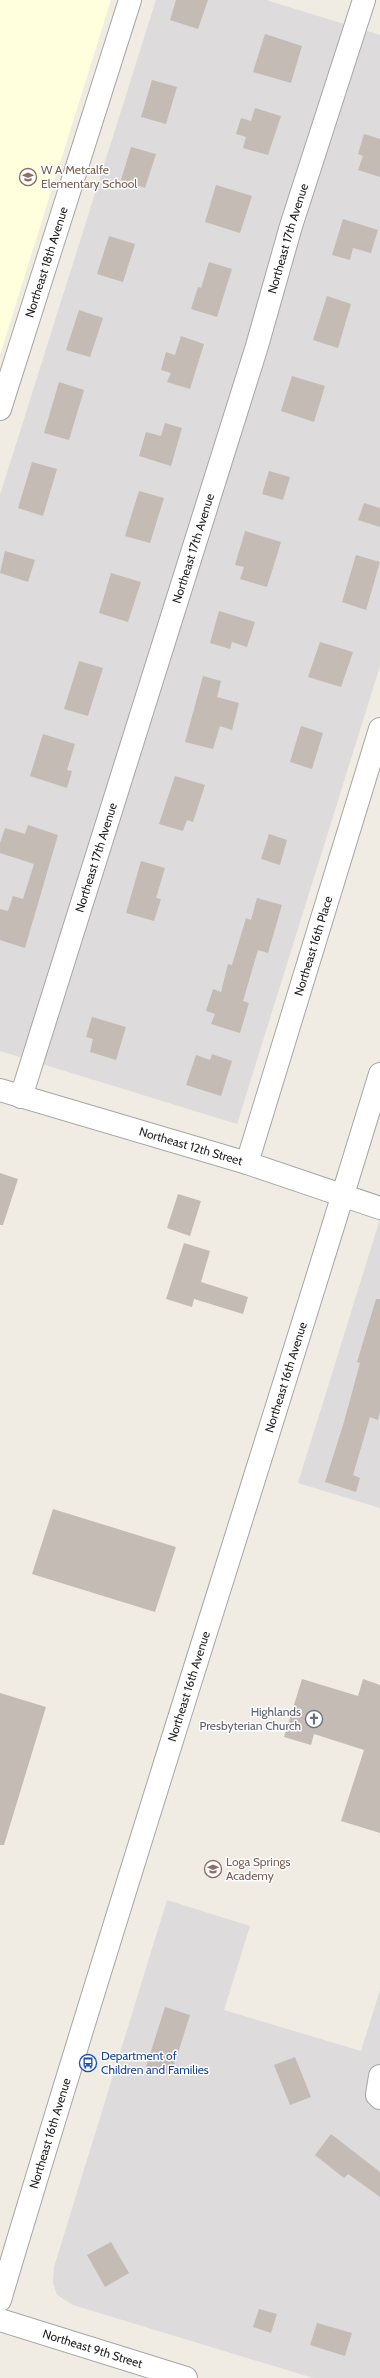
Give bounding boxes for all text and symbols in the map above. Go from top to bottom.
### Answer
place label: W A Metcalfe Elementary School [41,162,137,191]
school or university icon: W A Metcalfe Elementary School [18,167,38,187]
street label: Northeast 17th Avenue [264,181,311,295]
street label: Northeast 18th Avenue [22,205,71,319]
street label: Northeast 17th Avenue [169,492,217,605]
street label: Northeast 17th Avenue [71,801,120,914]
street label: Northeast 16th Place [291,894,335,998]
street label: Northeast 12th Street [137,1124,245,1168]
street label: Northeast 16th Avenue [261,1320,310,1434]
street label: Northeast 16th Avenue [164,1629,213,1743]
place label: Highlands Presbyterian Church [199,1704,301,1733]
church icon: Highlands Presbyterian Church [304,1709,324,1729]
place label: Loga Springs Academy [226,1854,291,1883]
school or university icon: Loga Springs Academy [203,1859,223,1879]
place label: Department of Children and Families [101,2048,209,2077]
bus stop icon: Department of Children and Families [78,2053,98,2073]
street label: Northeast 16th Avenue [26,2076,74,2190]
street label: Northeast 9th Street [41,2326,145,2371]

